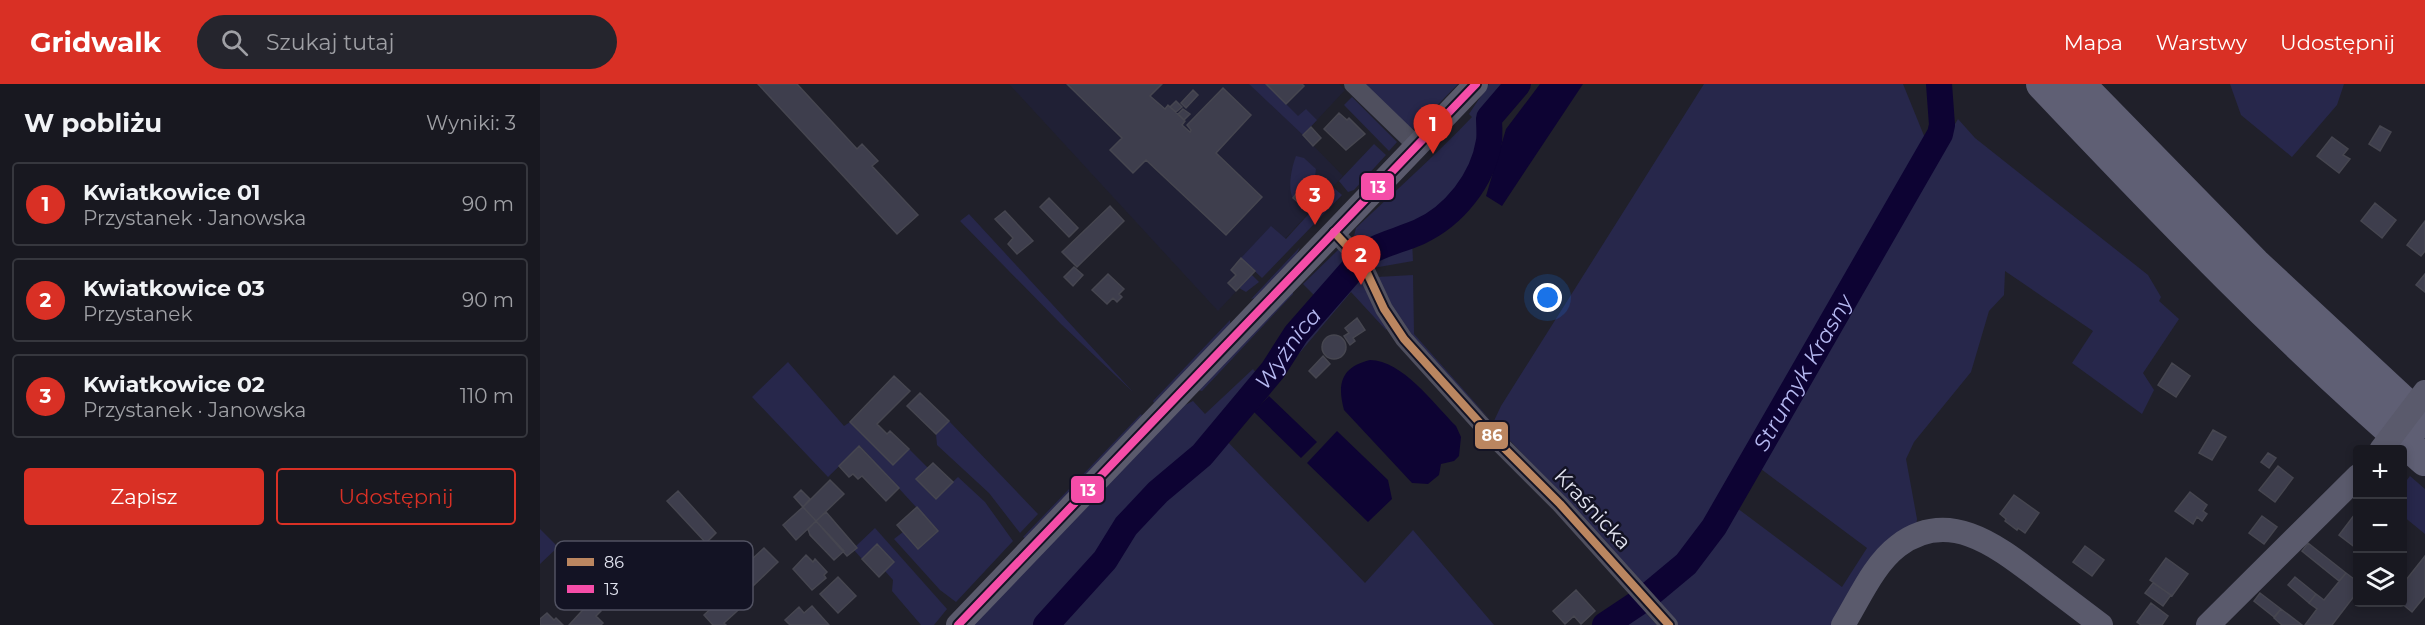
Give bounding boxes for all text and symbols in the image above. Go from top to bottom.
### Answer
search box [197,15,617,69]
text: Gridwalk [30,25,161,59]
icon: search [218,26,251,59]
text: Szukaj tutaj [266,29,395,56]
text: Mapa [2064,30,2123,55]
text: Warstwy [2156,30,2247,55]
text: Udostępnij [2280,30,2395,55]
pin: 1 [1414,104,1452,154]
text: W pobliżu [24,107,162,139]
text: Wyniki: 3 [426,111,516,135]
line badge: 13 [1360,172,1395,201]
pin: 3 [1296,176,1334,225]
text: 13 [1370,178,1386,197]
text: Kwiatkowice 01 [83,179,260,206]
text: 1 [42,192,49,216]
text: 90 m [462,192,514,216]
text: Przystanek · Janowska [83,206,306,230]
pin: 2 [1342,236,1380,285]
text: Kwiatkowice 03 [83,275,265,302]
your location [1533,283,1562,312]
text: 2 [40,288,51,312]
text: 90 m [462,288,514,312]
water label: Strumyk Krasny [1747,288,1859,456]
text: Przystanek [83,302,192,326]
water label: Wyżnica [1249,302,1327,395]
text: Kwiatkowice 02 [83,371,265,398]
text: 3 [40,384,51,408]
text: 110 m [460,384,514,408]
text: Przystanek · Janowska [83,398,306,422]
line badge: 86 [1474,421,1509,450]
text: 86 [1482,426,1502,445]
map controls [2353,445,2407,607]
button: + [2353,445,2407,499]
street label: Kraśnicka [1549,463,1637,555]
button: Zapisz [24,468,264,525]
button: Udostępnij [276,468,516,525]
line badge: 13 [1070,475,1105,504]
text: 13 [1080,481,1096,500]
button: − [2353,499,2407,553]
legend [555,541,753,610]
text: 86 [604,553,624,572]
button: layers [2353,553,2407,607]
text: 13 [604,580,619,599]

